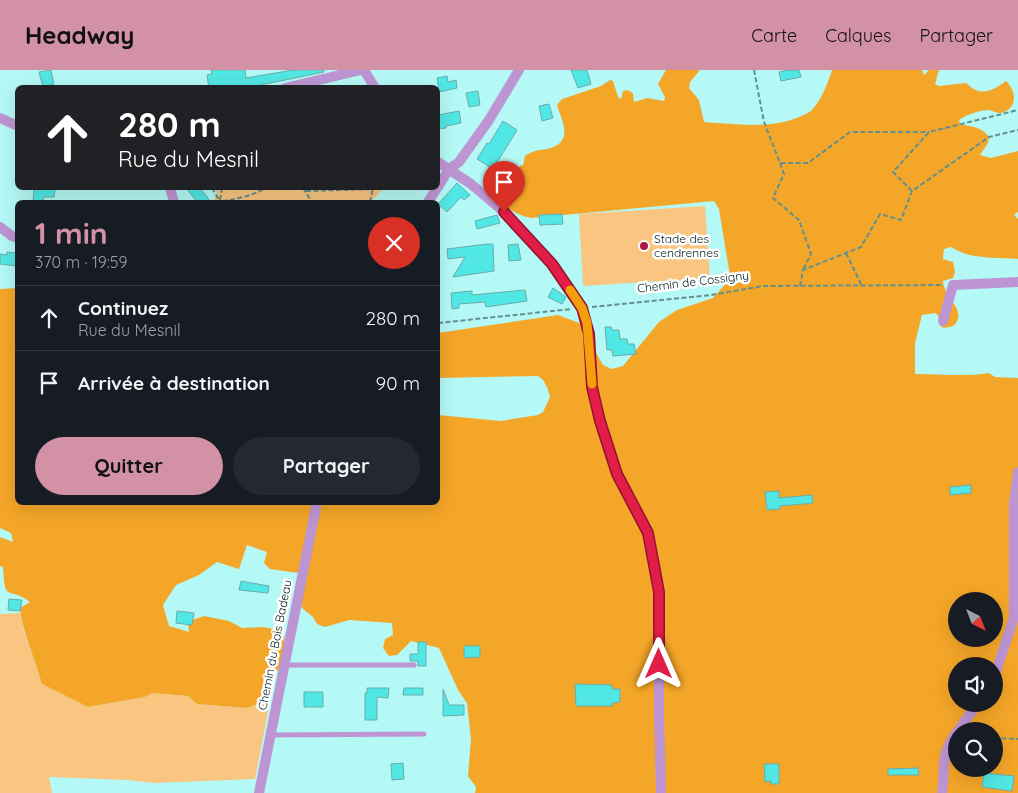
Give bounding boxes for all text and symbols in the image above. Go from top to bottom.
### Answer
text: Headway [25,20,134,50]
text: Carte [751,24,797,47]
text: Calques [825,24,892,47]
text: Partager [920,24,993,47]
text: 280 m [118,102,221,146]
icon: ahead [35,105,100,170]
text: Rue du Mesnil [118,145,259,173]
pin [483,161,525,212]
icon: arrive [490,168,518,196]
text: 1 min [35,214,108,252]
button: close [368,217,420,269]
place label: Stade des cendrennes [654,231,719,260]
marker: Stade des cendrennes [638,240,650,252]
text: 370 m · 19:59 [35,252,127,272]
street label: Chemin de Cossigny [636,267,750,296]
text: Continuez [78,296,168,320]
icon: ahead [35,304,63,332]
text: 280 m [365,306,420,330]
text: Rue du Mesnil [78,320,181,340]
icon: arrive [35,369,63,397]
text: Arrivée à destination [78,371,270,395]
text: 90 m [376,371,420,395]
button: Quitter [35,437,223,495]
button: Partager [233,437,420,495]
street label: Chemin du Bois Badeau [255,578,295,711]
north arrow [948,592,1002,648]
map controls [948,592,1003,777]
position arrow [632,637,684,689]
button: sound [948,657,1003,712]
button: search [948,722,1003,777]

